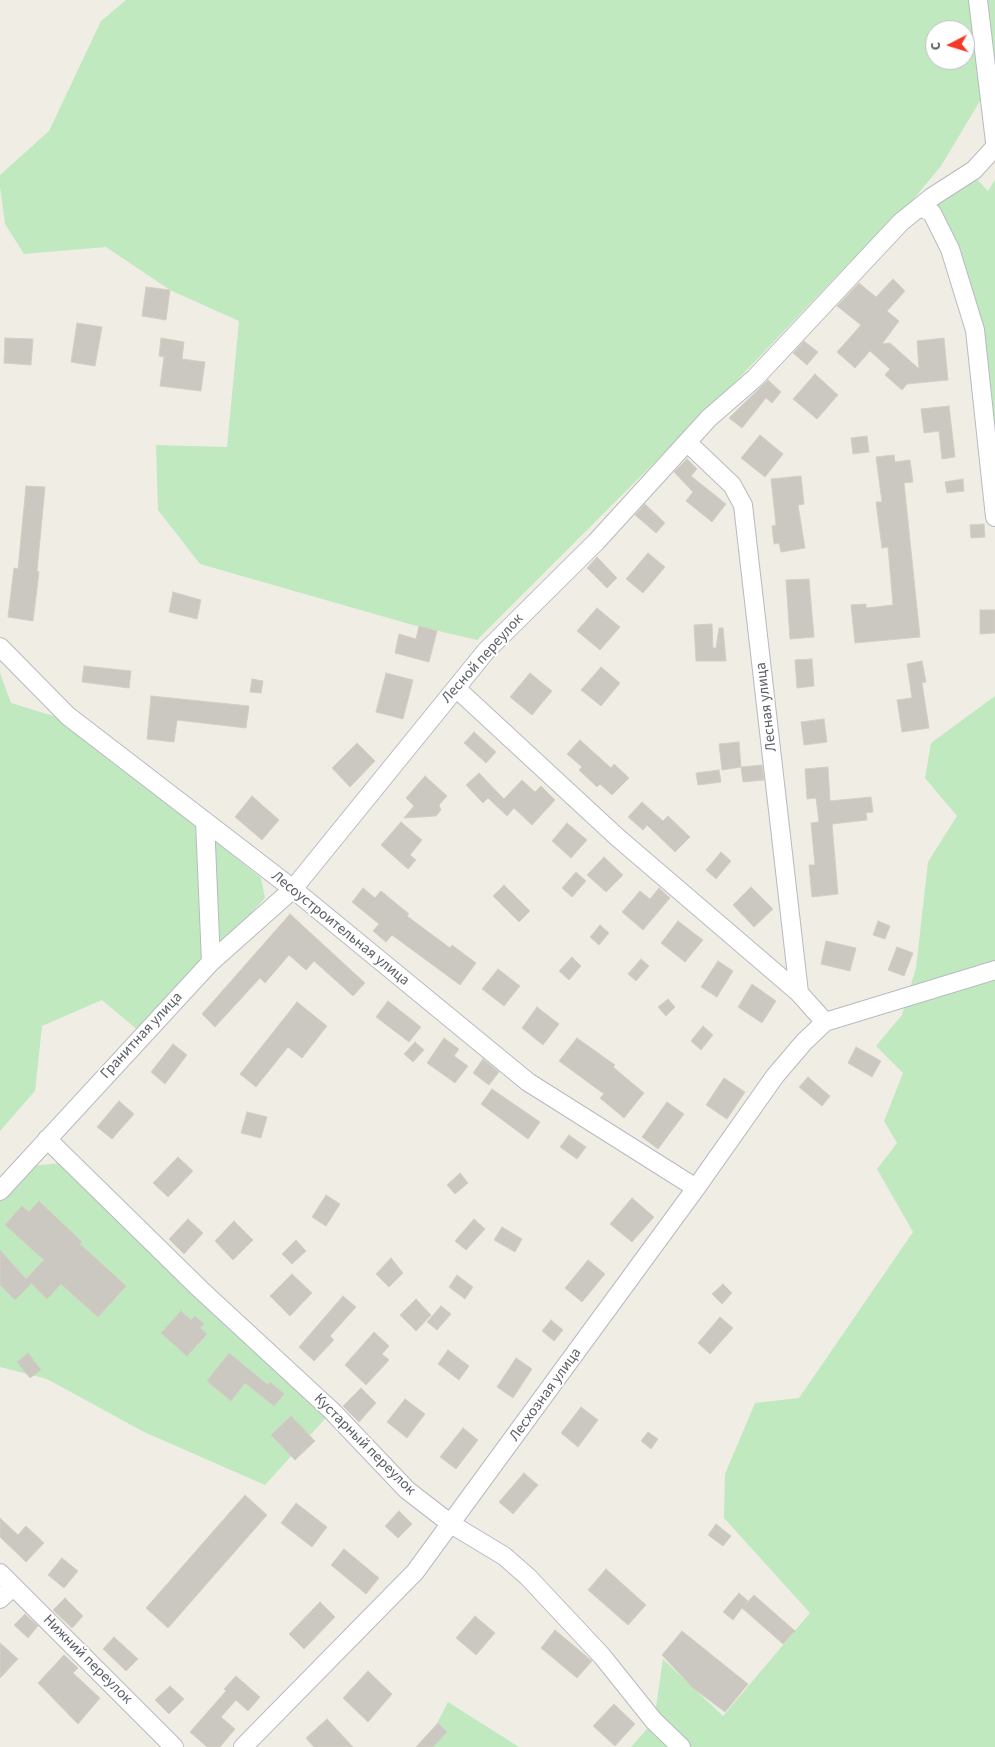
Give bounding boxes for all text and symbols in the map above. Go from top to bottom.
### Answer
north arrow [925,20,975,70]
text: С [926,41,946,51]
street label: Лесной переулок [438,611,528,707]
street label: Лесная улица [753,661,781,753]
street label: Лесоустроительная улица [267,868,413,990]
street label: Гранитная улица [97,989,187,1083]
street label: Лесхозная улица [506,1345,586,1445]
street label: Кустарный переулок [309,1390,419,1500]
street label: Нижний переулок [39,1612,135,1708]

